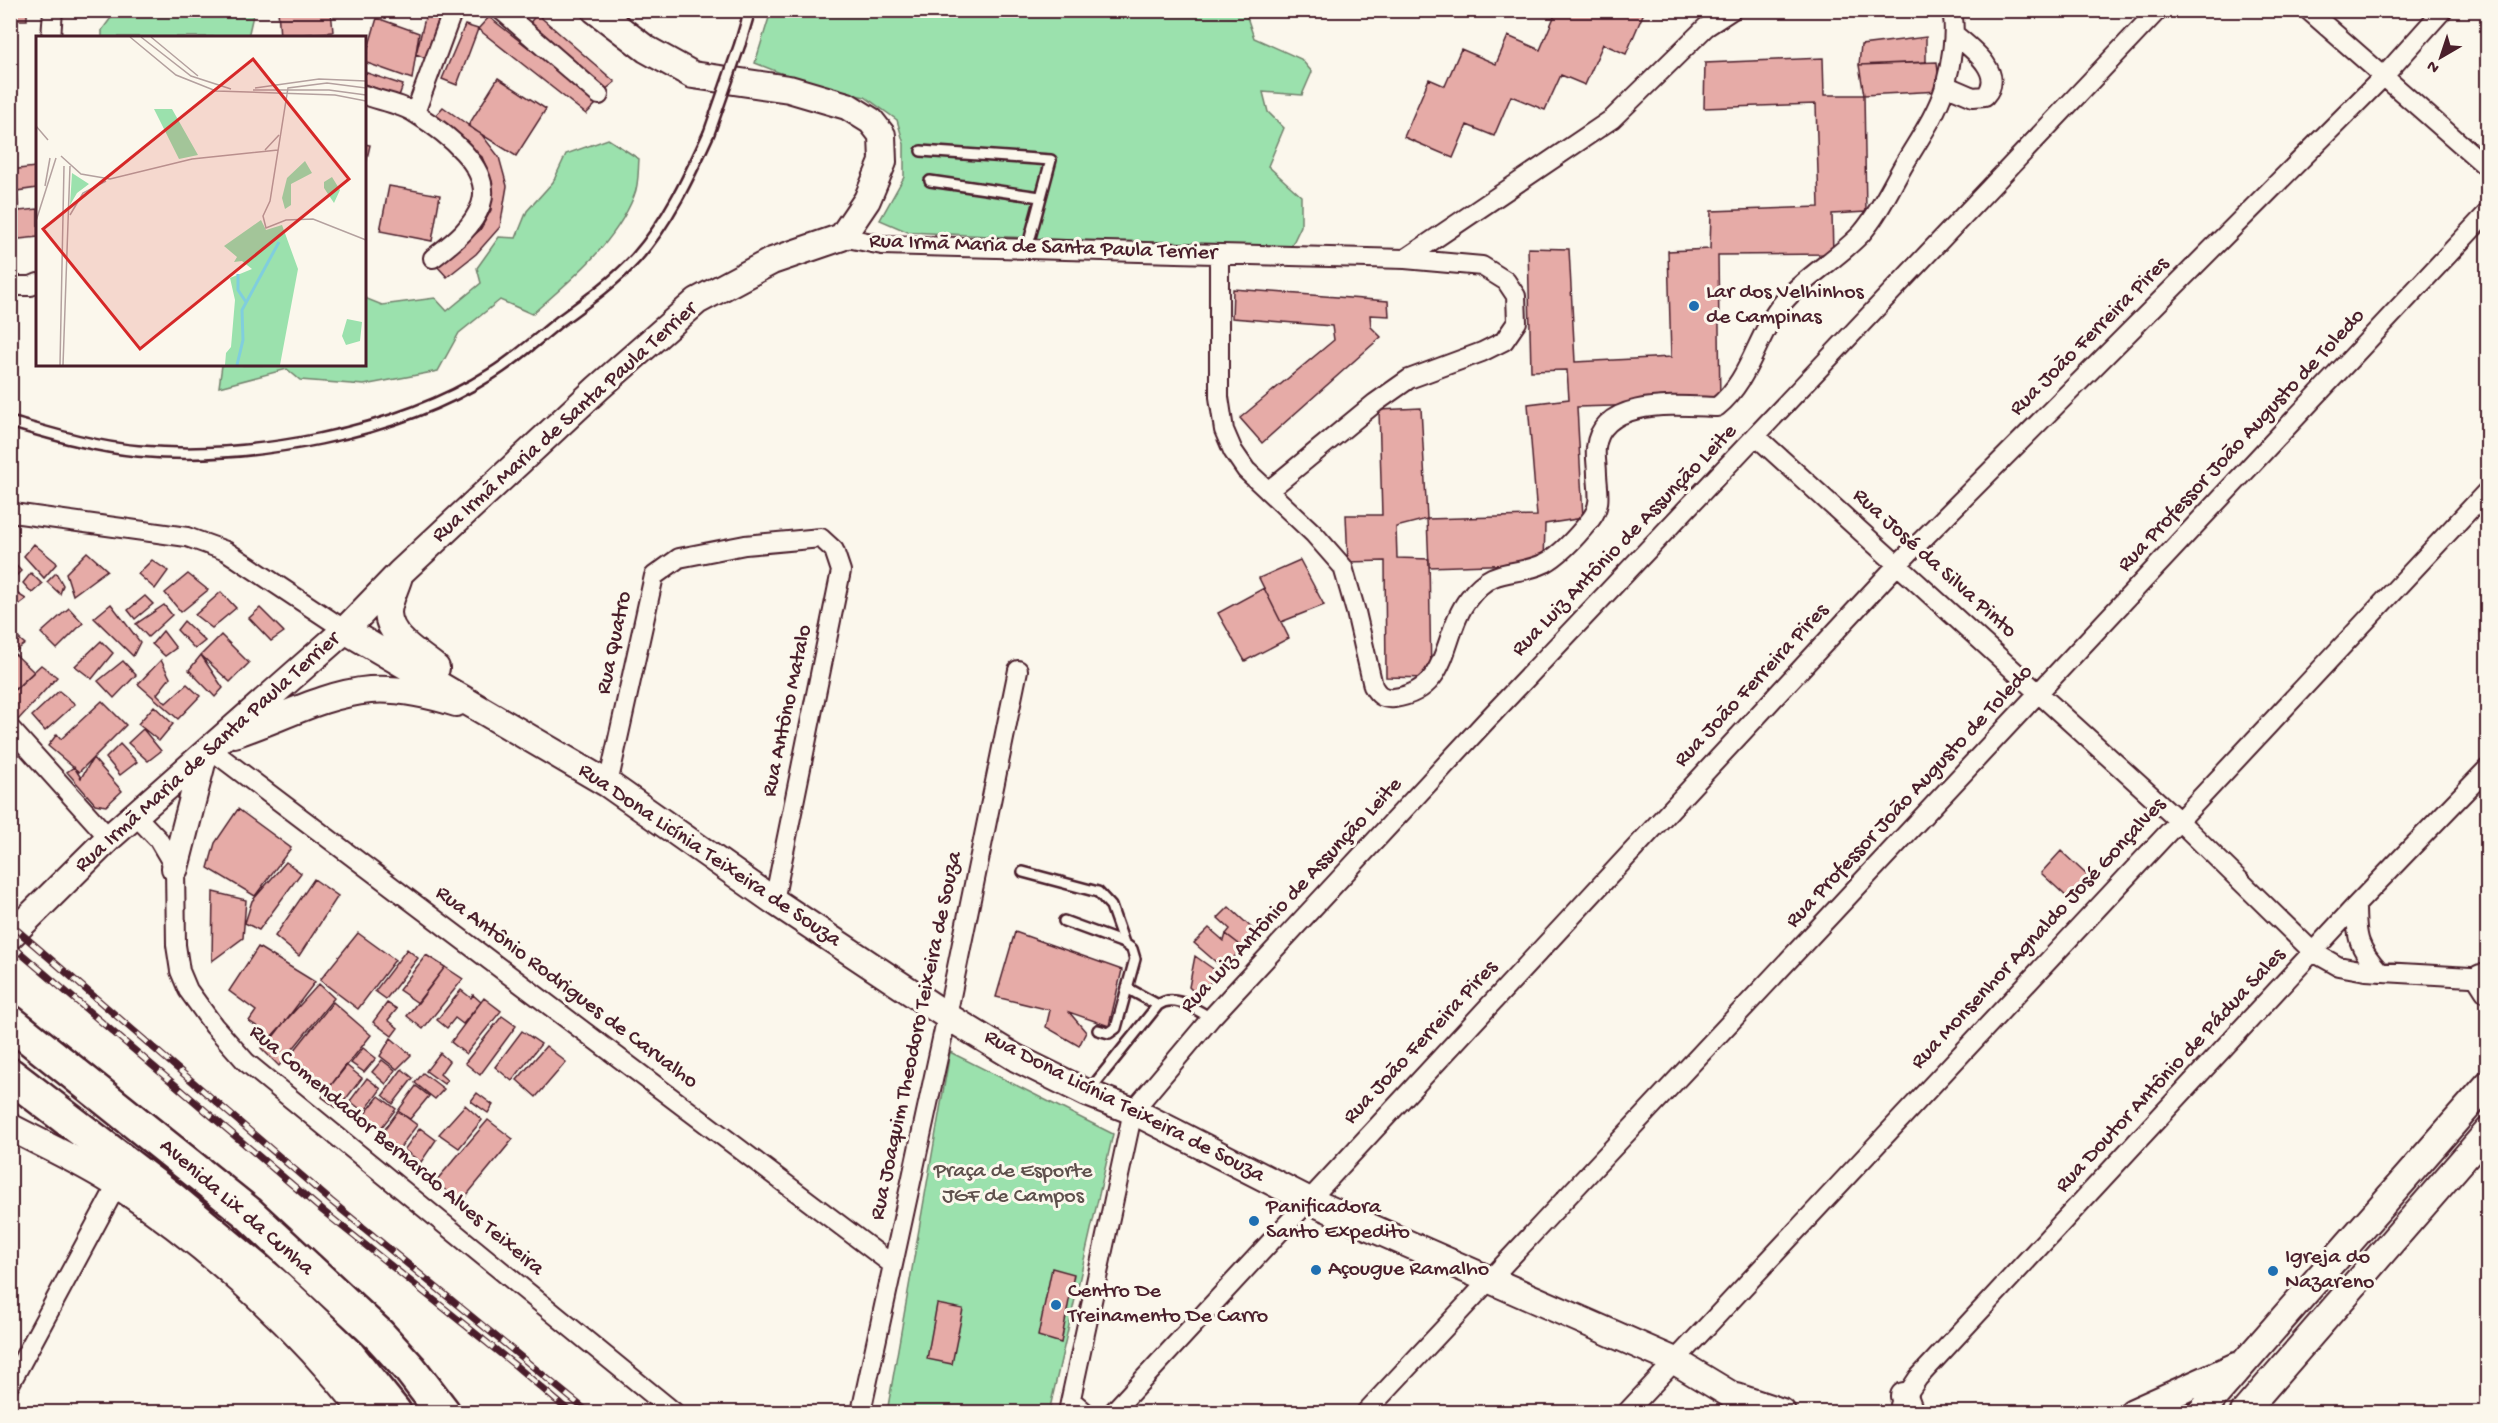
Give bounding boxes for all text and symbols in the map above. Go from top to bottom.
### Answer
north arrow [2411,27,2471,87]
inset map [36,36,366,366]
text: N [2423,55,2444,77]
street label: Rua Irmã Maria de Santa Paula Terrier [869,229,1219,267]
street label: Rua João Ferreira Pires [2005,251,2176,422]
place label: Lar dos Velhinhos de Campinas [1706,280,1865,331]
street label: Rua Irmã Maria de Santa Paula Terrier [427,295,705,549]
marker: Lar dos Velhinhos de Campinas [1687,299,1701,313]
street label: Rua Professor João Augusto de Toledo [2113,304,2371,578]
street label: Rua Luiz Antônio de Assunção Leite [1507,419,1744,663]
street label: Rua José da Silva Pinto [1847,483,2021,645]
street label: Rua Quatro [591,589,639,697]
street label: Rua João Ferreira Pires [1669,598,1835,773]
street label: Rua Antôno Matalo [757,623,819,799]
street label: Rua Irmã Maria de Santa Paula Terrier [70,625,348,879]
street label: Rua Professor João Augusto de Toledo [1781,660,2039,934]
street label: Rua Dona Licínia Teixeira de Souza [573,758,846,954]
street label: Rua Luiz Antônio de Assunção Leite [1176,772,1409,1019]
street label: Rua Monsenhor Agnaldo José Gonçalves [1906,792,2173,1075]
street label: Rua Joaquim Theodoro Teixeira de Souza [865,849,969,1223]
street label: Rua Antônio Rodrigues de Carvalho [430,881,702,1095]
street label: Rua Doutor Antônio de Pádua Sales [2050,942,2292,1199]
street label: Rua João Ferreira Pires [1338,955,1504,1130]
street label: Rua Comendador Bernardo Alves Teixeira [243,1020,549,1283]
street label: Rua Dona Licínia Teixeira de Souza [979,1025,1269,1190]
street label: Avenida Lix da Cunha [153,1134,319,1283]
park label: Praça de Esporte JGF de Campos [933,1159,1093,1210]
place label: Panificadora Santo Expedito [1265,1195,1410,1246]
marker: Panificadora Santo Expedito [1247,1214,1261,1228]
place label: Igreja do Nazareno [2285,1245,2375,1296]
place label: Açougue Ramalho [1328,1257,1489,1283]
marker: Açougue Ramalho [1309,1263,1323,1277]
marker: Igreja do Nazareno [2266,1264,2280,1278]
place label: Centro De Treinamento De Carro [1066,1279,1268,1330]
marker: Centro De Treinamento De Carro [1049,1298,1063,1312]

